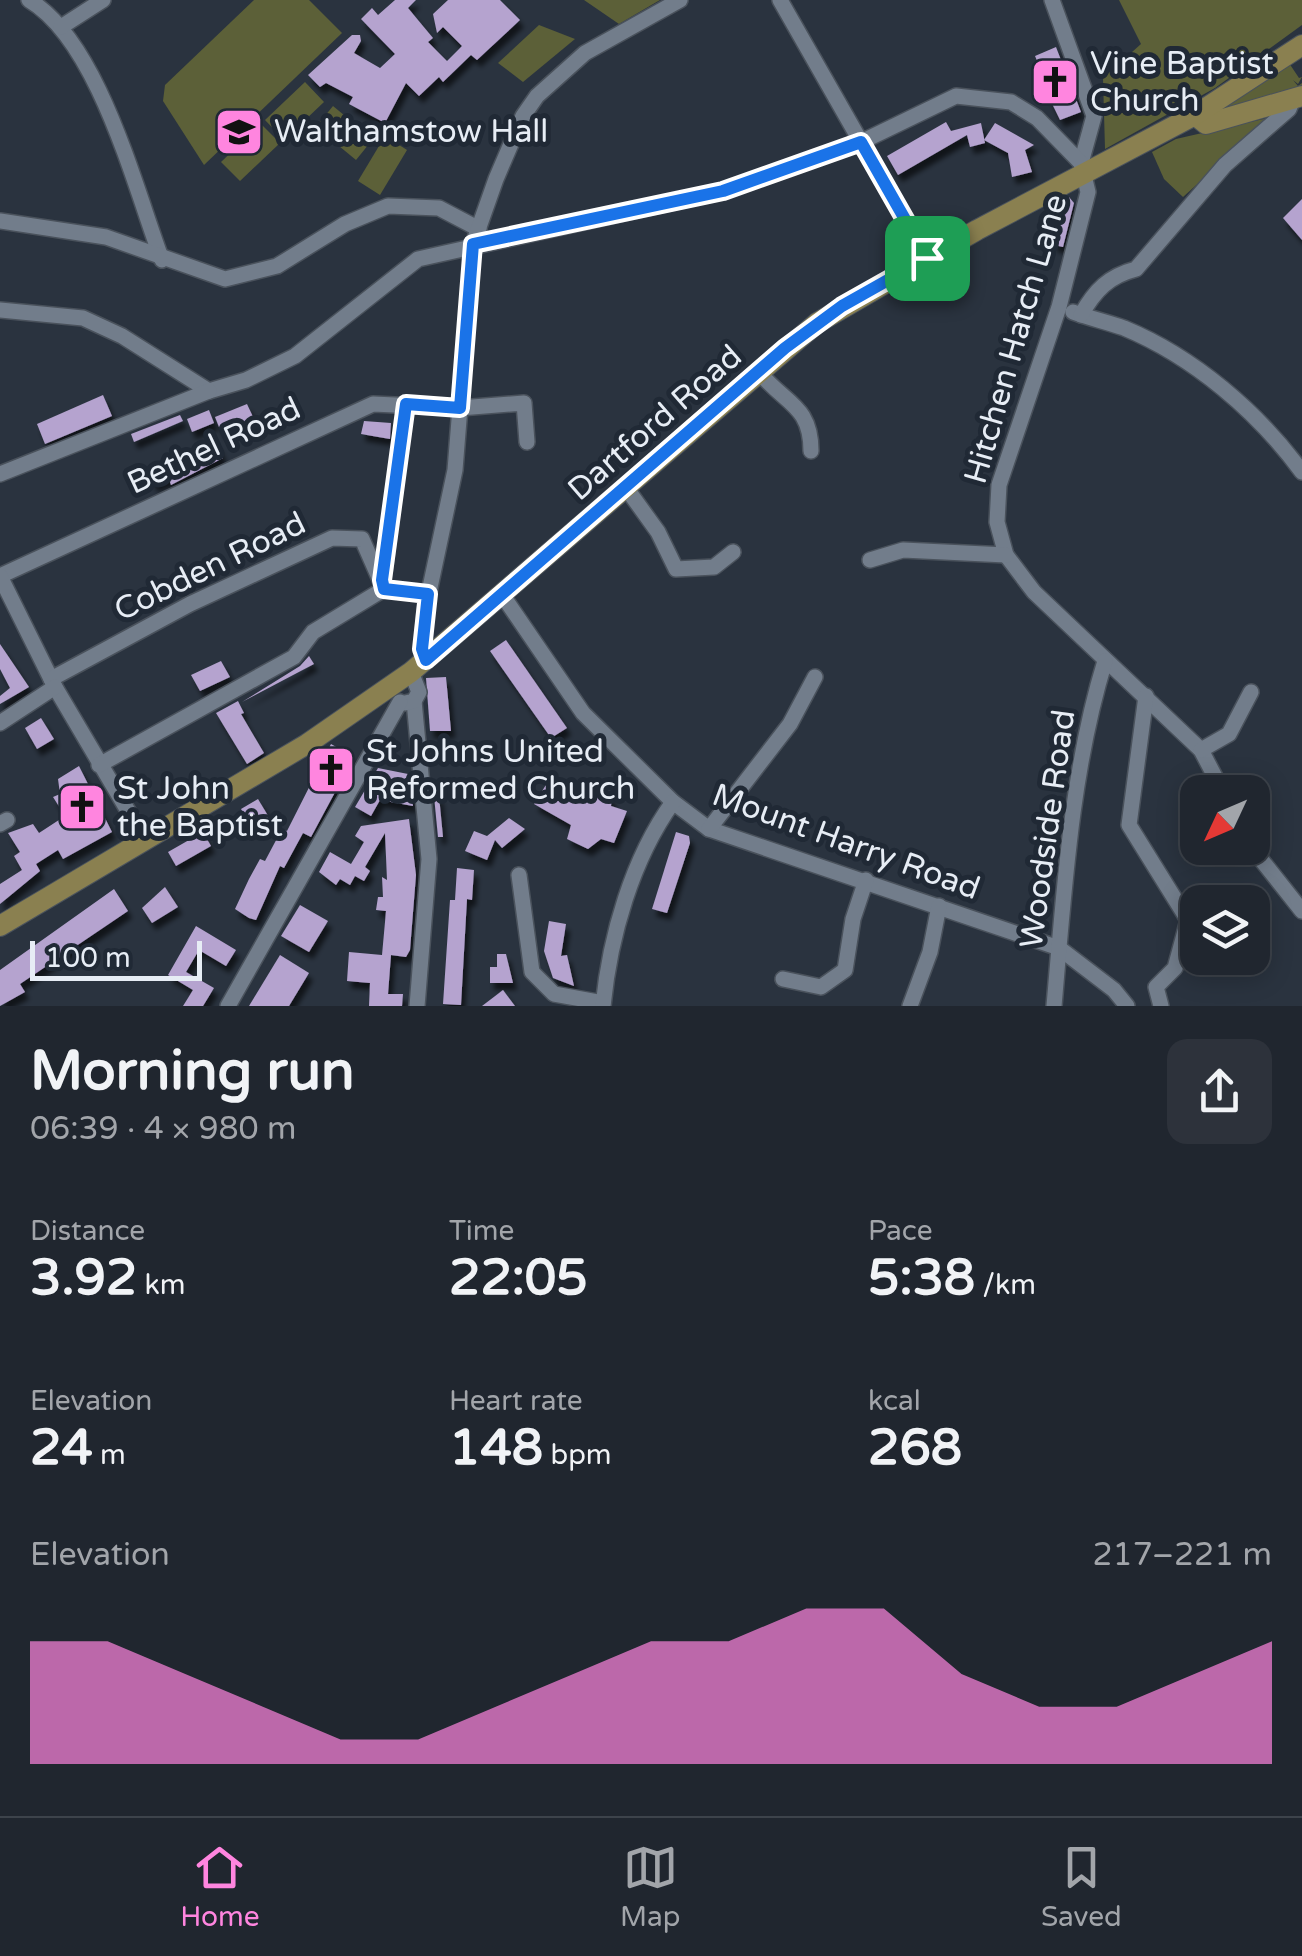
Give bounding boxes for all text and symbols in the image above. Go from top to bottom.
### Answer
place label: Vine Baptist Church [1090,45,1274,120]
church icon: Vine Baptist Church [1029,56,1081,108]
school or university icon: Walthamstow Hall [213,106,265,158]
place label: Walthamstow Hall [274,113,548,151]
street label: Hitchen Hatch Lane [957,190,1075,488]
pin [885,216,970,301]
icon: arrive [900,231,955,286]
street label: Dartford Road [560,337,750,509]
street label: Bethel Road [121,389,307,503]
street label: Cobden Road [108,504,312,630]
street label: Woodside Road [1012,707,1084,951]
place label: St Johns United Reformed Church [366,733,635,808]
church icon: St Johns United Reformed Church [305,744,357,796]
place label: St John the Baptist [117,770,283,845]
north arrow [1180,775,1270,865]
map controls [1180,775,1270,975]
street label: Mount Harry Road [707,776,985,908]
church icon: St John the Baptist [56,781,108,833]
button: layers [1180,885,1270,975]
scale bar [30,936,202,980]
text: 100 m [45,941,131,975]
text: Morning run [30,1039,355,1105]
button: share [1167,1039,1272,1144]
text: 06:39 · 4 × 980 m [30,1110,296,1148]
text: Distance [30,1214,145,1248]
text: Time [449,1214,514,1248]
text: Pace [868,1214,932,1248]
text: 3.92 [30,1248,137,1308]
text: 22:05 [449,1248,588,1308]
text: 5:38 [868,1248,975,1308]
text: km [137,1268,185,1302]
text: /km [975,1268,1036,1302]
text: Elevation [30,1384,152,1418]
text: Heart rate [449,1384,583,1418]
text: kcal [868,1384,921,1418]
text: 24 [30,1418,93,1478]
text: 148 [449,1418,543,1478]
text: 268 [868,1418,962,1478]
text: m [93,1438,126,1472]
text: bpm [543,1438,612,1472]
text: Elevation [30,1536,170,1574]
text: 217–221 m [1092,1536,1272,1574]
tab: Home [180,1840,260,1934]
tab: Map [620,1840,680,1934]
tab: Saved [1041,1840,1122,1934]

